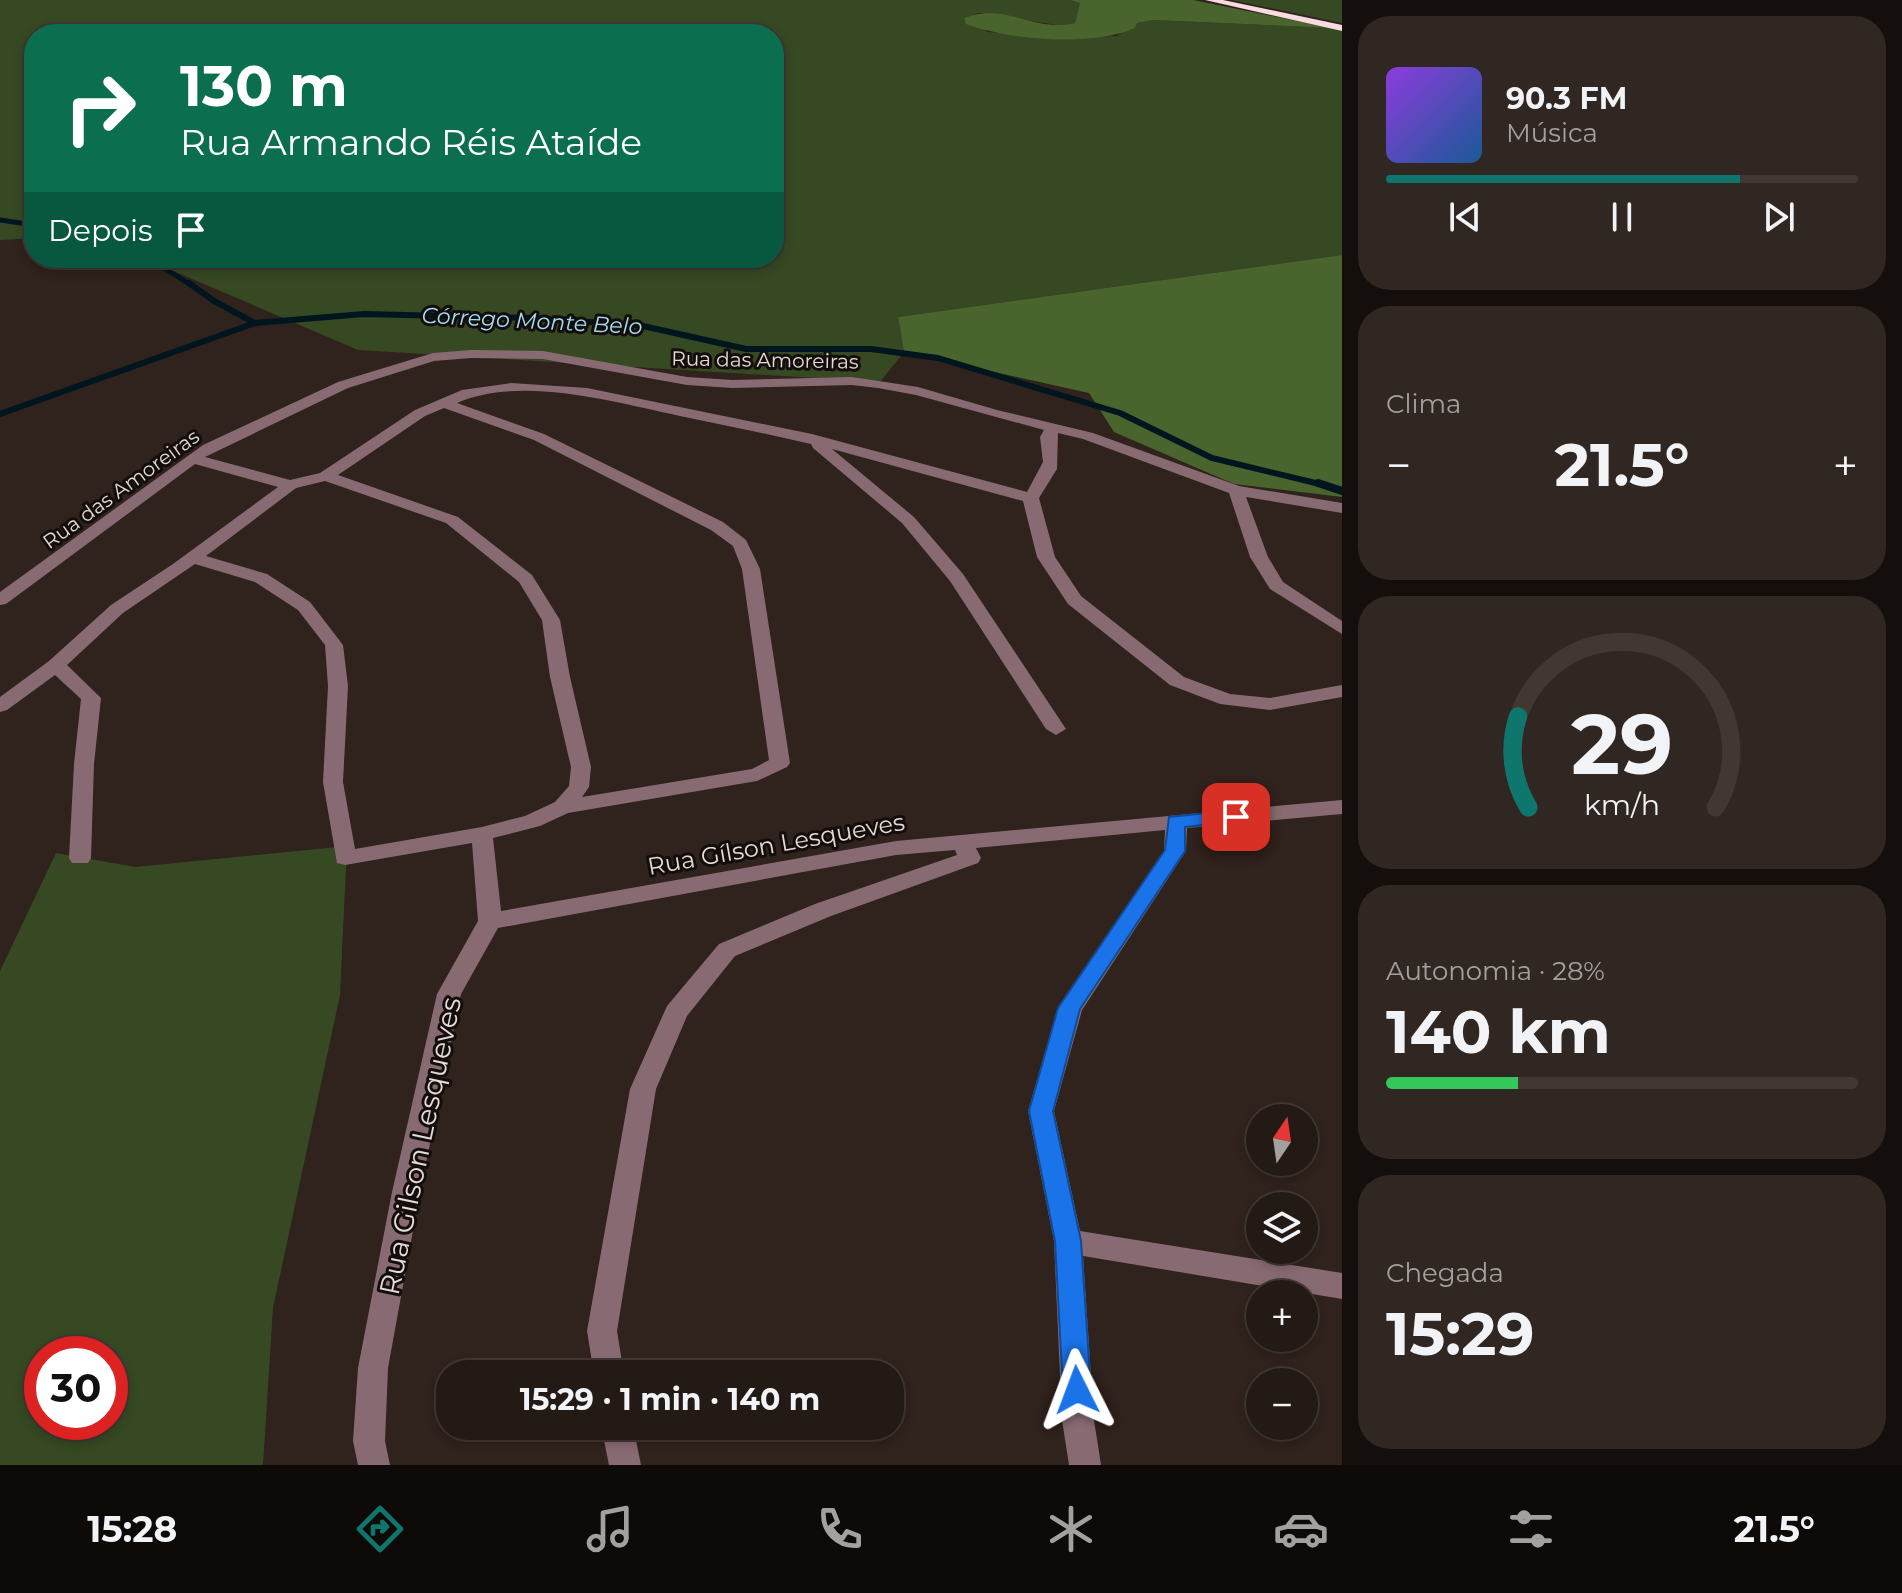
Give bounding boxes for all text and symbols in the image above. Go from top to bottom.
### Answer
text: 130 m [180,52,348,120]
icon: right [48,56,152,160]
text: 90.3 FM [1506,80,1627,117]
text: Música [1506,117,1598,149]
text: Rua Armando Réis Ataíde [180,120,642,164]
icon: previous [1443,195,1487,239]
icon: pause [1600,195,1644,239]
icon: next [1757,195,1801,239]
icon: arrive [169,208,213,252]
text: Depois [48,212,153,249]
water label: Córrego Monte Belo [421,302,643,340]
street label: Rua das Amoreiras [671,346,859,374]
text: Clima [1386,388,1461,420]
street label: Rua das Amoreiras [38,424,204,554]
text: 21.5° [1554,428,1690,501]
text: − [1386,438,1411,492]
text: + [1833,438,1858,492]
text: 29 [1571,693,1673,795]
pin [1202,783,1270,851]
text: km/h [1584,788,1660,823]
icon: arrive [1214,795,1258,839]
street label: Rua Gílson Lesqueves [645,807,907,881]
text: Autonomia · 28% [1386,955,1605,987]
street label: Rua Gilson Lesqueves [372,994,468,1298]
text: 140 km [1386,995,1611,1068]
north arrow [1246,1104,1318,1176]
map controls [1246,1104,1318,1440]
button: layers [1246,1192,1318,1264]
text: Chegada [1386,1257,1504,1289]
button: + [1246,1280,1318,1352]
text: 15:29 [1386,1297,1535,1370]
speed limit sign: 30 [24,1336,128,1440]
position arrow [1035,1348,1119,1432]
button: − [1246,1368,1318,1440]
text: 15:29 · 1 min · 140 m [520,1381,820,1418]
icon: directions [352,1501,408,1557]
icon: music [582,1501,638,1557]
icon: phone [812,1501,868,1557]
icon: climate [1043,1501,1099,1557]
icon: car [1273,1501,1329,1557]
icon: filters [1503,1501,1559,1557]
text: 15:28 [87,1507,177,1551]
text: 21.5° [1734,1507,1815,1551]

